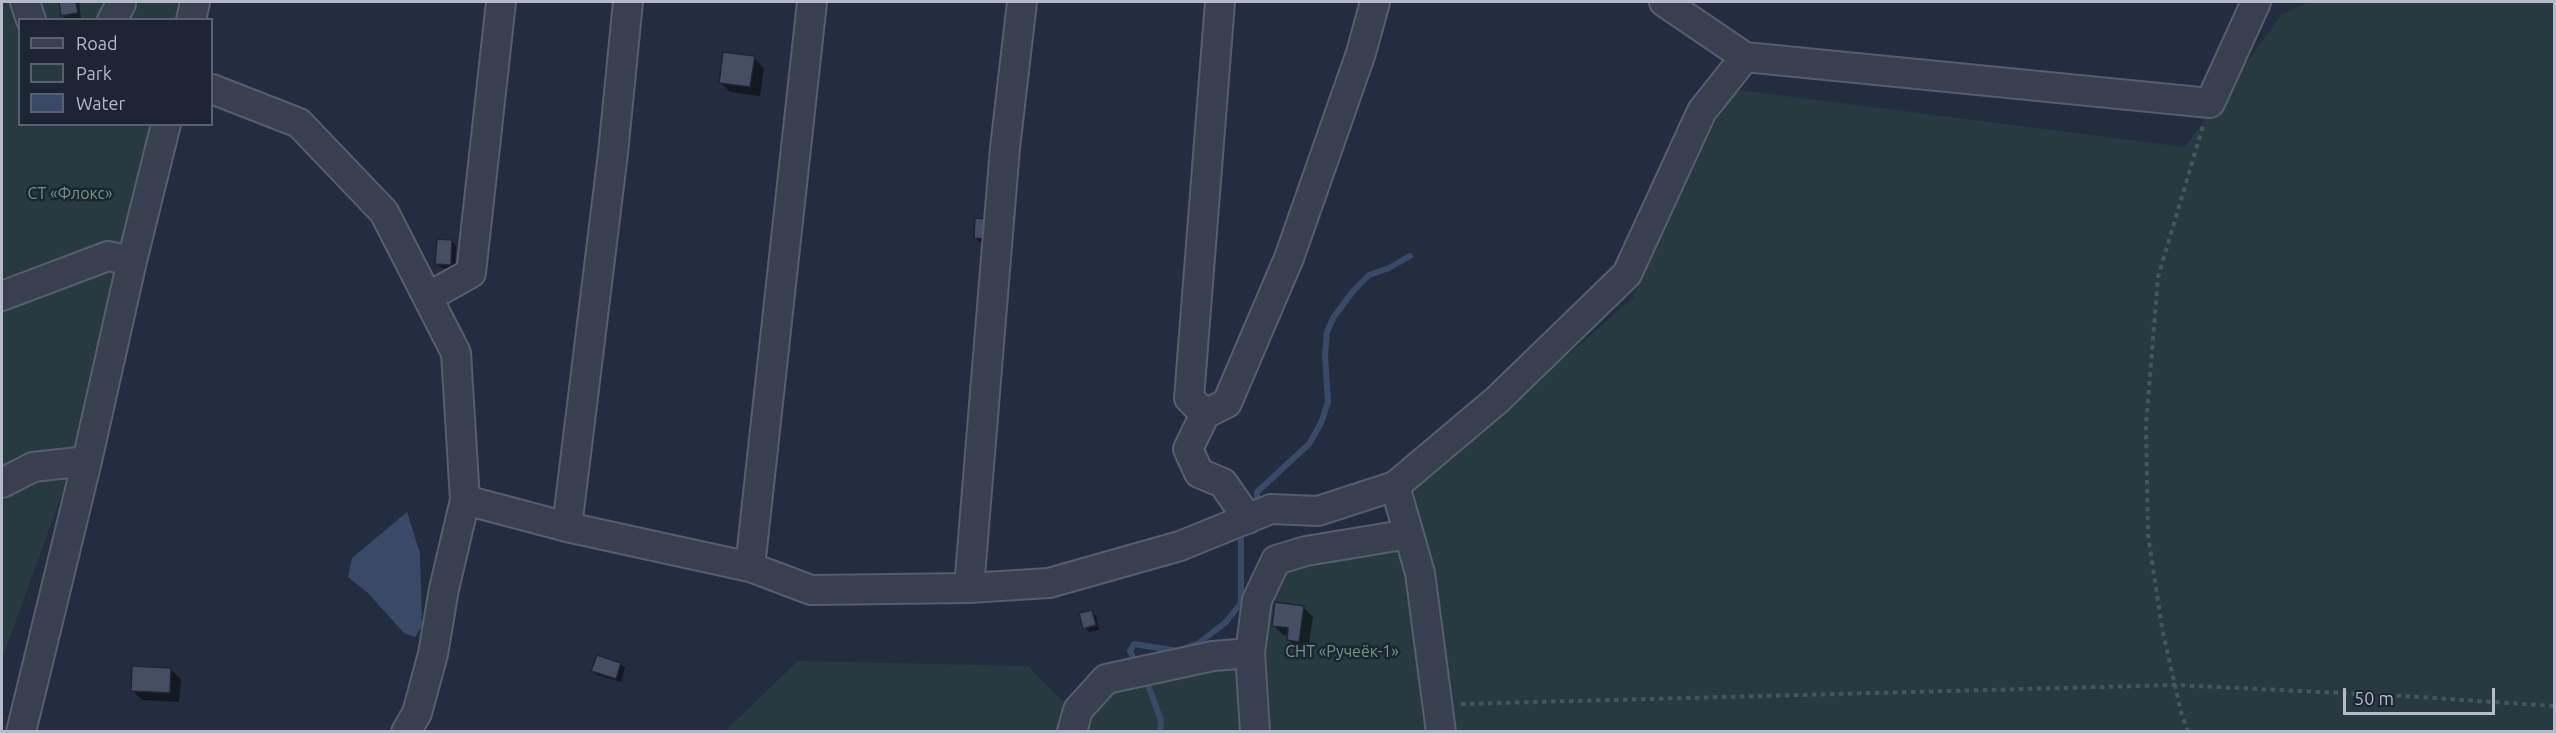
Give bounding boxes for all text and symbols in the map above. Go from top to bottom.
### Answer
legend [18,18,213,126]
text: Road [76,33,118,53]
text: Park [76,63,112,83]
text: Water [76,93,125,113]
park label: СТ «Флокс» [27,184,113,204]
park label: СНТ «Ручеёк-1» [1285,642,1399,662]
scale bar [2346,676,2498,714]
text: 50 m [2354,688,2394,708]

